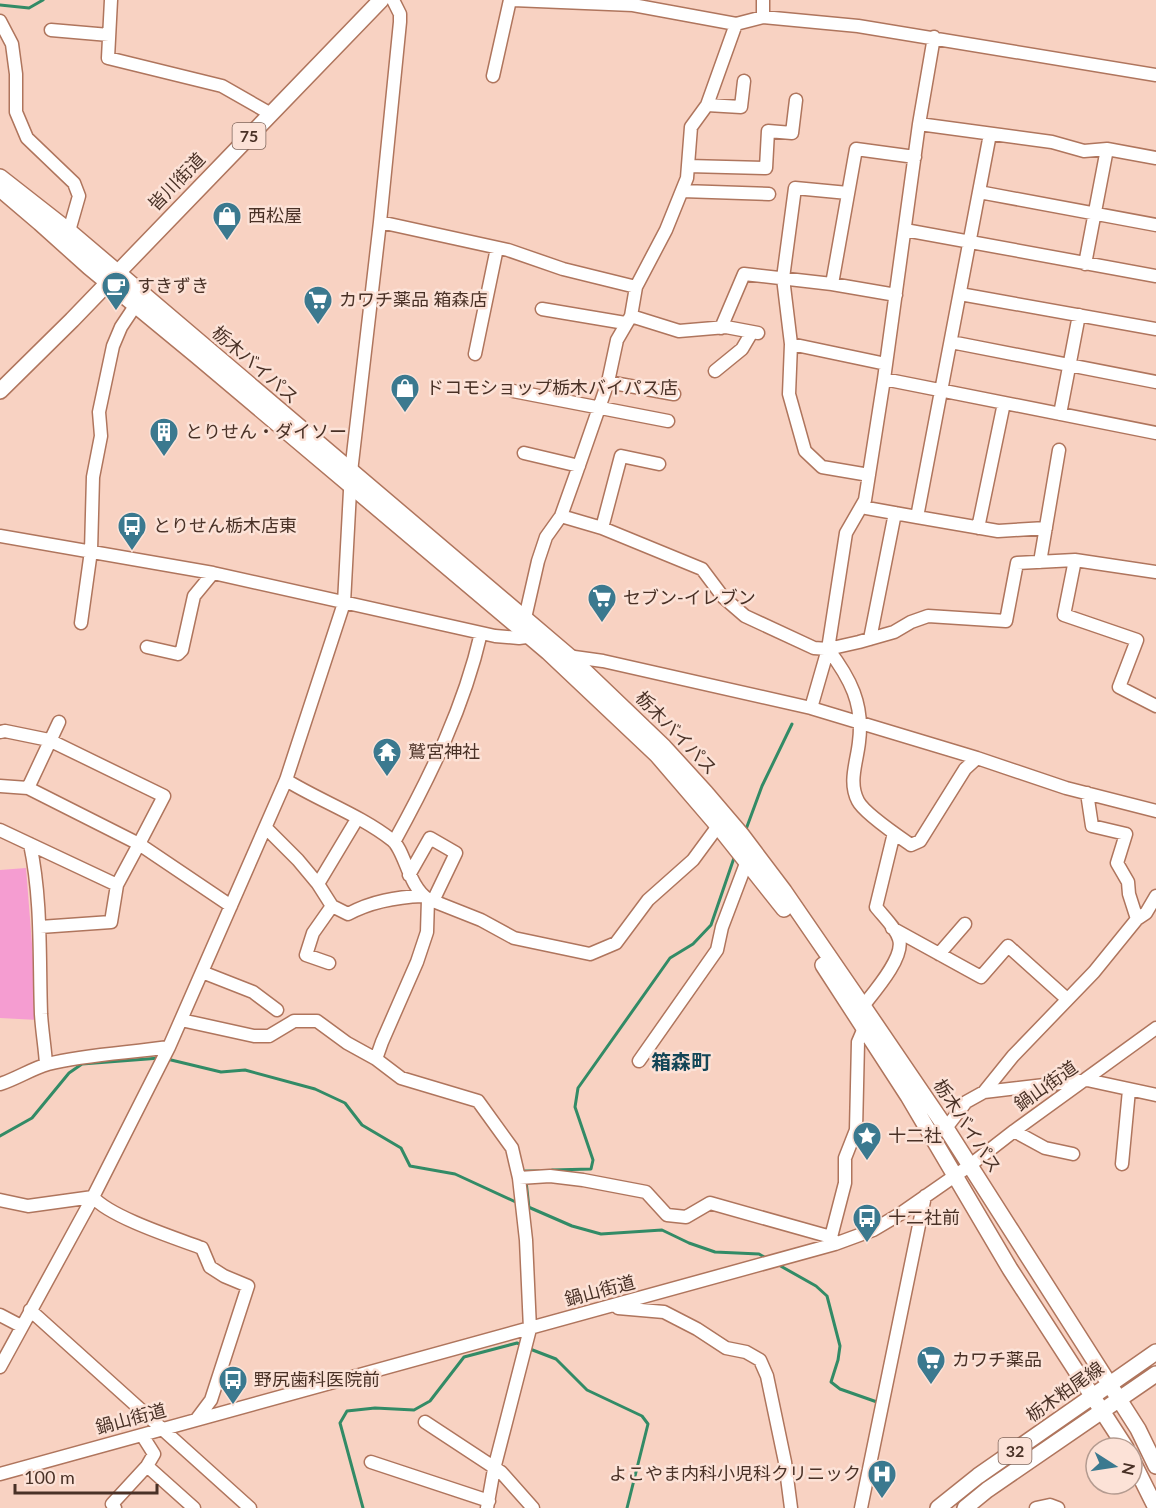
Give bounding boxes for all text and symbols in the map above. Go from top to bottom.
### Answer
road number: 75 [232,123,266,149]
street label: 皆川街道 [143,148,209,215]
shop icon: 西松屋 [211,200,243,242]
place label: 西松屋 [248,204,302,226]
cafe icon: すきずき [100,270,132,312]
place label: すきずき [137,274,209,296]
supermarket icon: カワチ薬品 箱森店 [302,284,334,326]
place label: カワチ薬品 箱森店 [339,288,488,310]
street label: 栃木バイパス [208,321,303,408]
shop icon: ドコモショップ栃木バイパス店 [389,372,421,414]
place label: ドコモショップ栃木バイパス店 [426,376,678,398]
building icon: とりせん・ダイソー [148,416,180,458]
place label: とりせん・ダイソー [185,420,347,442]
bus stop icon: とりせん栃木店東 [116,510,148,552]
place label: とりせん栃木店東 [153,514,297,536]
supermarket icon: セブン-イレブン [586,582,618,624]
place label: セブン-イレブン [623,586,756,608]
street label: 栃木バイパス [631,686,722,779]
temple icon: 鷲宮神社 [371,736,403,778]
place label: 鷲宮神社 [408,740,480,762]
district label: 箱森町 [651,1049,711,1073]
street label: 鍋山街道 [1010,1056,1081,1115]
street label: 栃木バイパス [929,1074,1006,1177]
place icon: 十二社 [851,1120,883,1162]
place label: 十二社 [888,1124,942,1146]
bus stop icon: 十二社前 [851,1202,883,1244]
place label: 十二社前 [888,1206,960,1228]
street label: 鍋山街道 [562,1270,637,1310]
supermarket icon: カワチ薬品 [915,1344,947,1386]
place label: カワチ薬品 [952,1348,1042,1370]
street label: 栃木粕尾線 [1021,1356,1108,1426]
bus stop icon: 野尻歯科医院前 [217,1364,249,1406]
place label: 野尻歯科医院前 [254,1368,380,1390]
street label: 鍋山街道 [93,1398,168,1438]
north arrow [1084,1436,1144,1496]
road number: 32 [998,1438,1032,1464]
scale bar [15,1457,158,1495]
hospital icon: よこやま内科小児科クリニック [866,1458,898,1500]
text: N [1119,1461,1140,1477]
place label: よこやま内科小児科クリニック [609,1462,861,1484]
text: 100 m [24,1466,75,1488]

